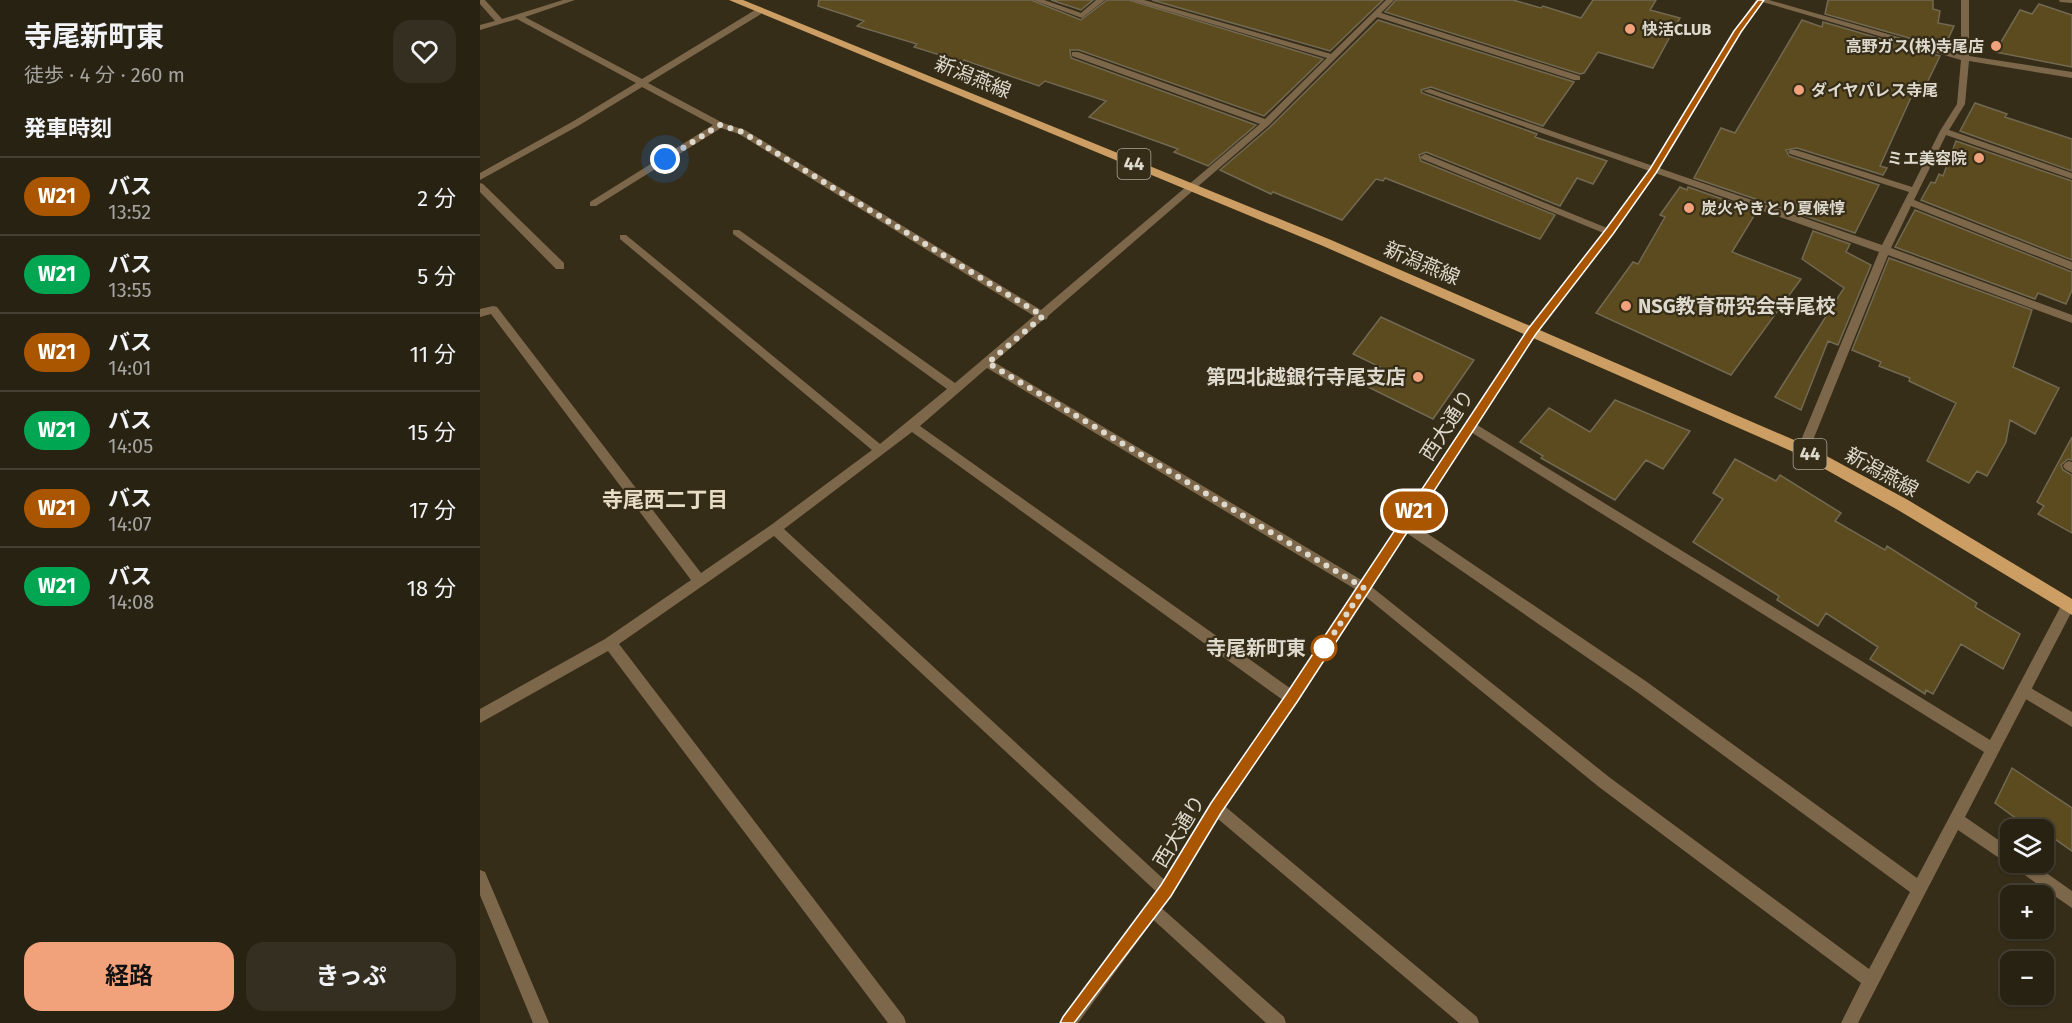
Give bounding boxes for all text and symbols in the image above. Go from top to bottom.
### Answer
text: 寺尾新町東 [24,20,164,53]
button: heart [393,20,456,83]
place label: 快活CLUB [1642,20,1711,39]
marker: 快活CLUB [1623,22,1637,36]
place label: 高野ガス(株)寺尾店 [1846,37,1984,56]
marker: 高野ガス(株)寺尾店 [1989,39,2003,53]
street label: 新潟燕線 [931,51,1015,103]
text: 徒歩 · 4 分 · 260 m [24,63,185,87]
place label: ダイヤパレス寺尾 [1811,81,1938,100]
marker: ダイヤパレス寺尾 [1792,83,1806,97]
text: 発車時刻 [24,115,112,142]
your location [650,144,680,174]
road number: 44 [1118,149,1150,179]
place label: ミエ美容院 [1887,149,1967,168]
marker: ミエ美容院 [1972,151,1986,165]
text: バス [108,173,152,200]
text: W21 [38,183,76,209]
text: 2 分 [417,185,456,212]
place label: 炭火やきとり夏候惇 [1701,199,1845,218]
text: 13:52 [108,200,151,224]
marker: 炭火やきとり夏候惇 [1682,201,1696,215]
street label: 新潟燕線 [1380,236,1464,290]
text: バス [108,251,152,278]
text: W21 [38,261,76,287]
text: 5 分 [417,263,456,290]
text: 13:55 [108,278,151,302]
place label: NSG教育研究会寺尾校 [1638,294,1836,318]
marker: NSG教育研究会寺尾校 [1619,299,1633,313]
text: バス [108,329,152,356]
text: W21 [38,339,76,365]
text: 11 分 [409,341,456,368]
text: 14:01 [108,356,151,380]
place label: 第四北越銀行寺尾支店 [1206,365,1406,389]
marker: 第四北越銀行寺尾支店 [1411,370,1425,384]
street label: 西大通り [1415,385,1479,465]
text: バス [108,407,152,434]
text: W21 [38,417,76,443]
text: 15 分 [408,419,456,446]
text: 14:05 [108,434,153,458]
road number: 44 [1794,439,1826,469]
street label: 新潟燕線 [1841,442,1923,502]
text: バス [108,485,152,512]
district label: 寺尾西二丁目 [602,487,728,513]
line badge: W21 [1380,492,1448,530]
text: W21 [38,495,76,521]
text: 17 分 [409,497,456,524]
text: W21 [1395,498,1433,524]
text: 14:07 [108,512,152,536]
text: バス [108,563,152,590]
text: W21 [38,573,76,599]
text: 18 分 [407,575,456,602]
text: 14:08 [108,590,154,614]
marker: 寺尾新町東 [1311,635,1337,661]
place label: 寺尾新町東 [1206,636,1306,660]
street label: 西大通り [1148,791,1210,871]
map controls [2000,819,2054,1005]
button: layers [2000,819,2054,873]
button: + [2000,885,2054,939]
button: 経路 [24,942,234,1011]
button: きっぷ [246,942,456,1011]
button: − [2000,951,2054,1005]

